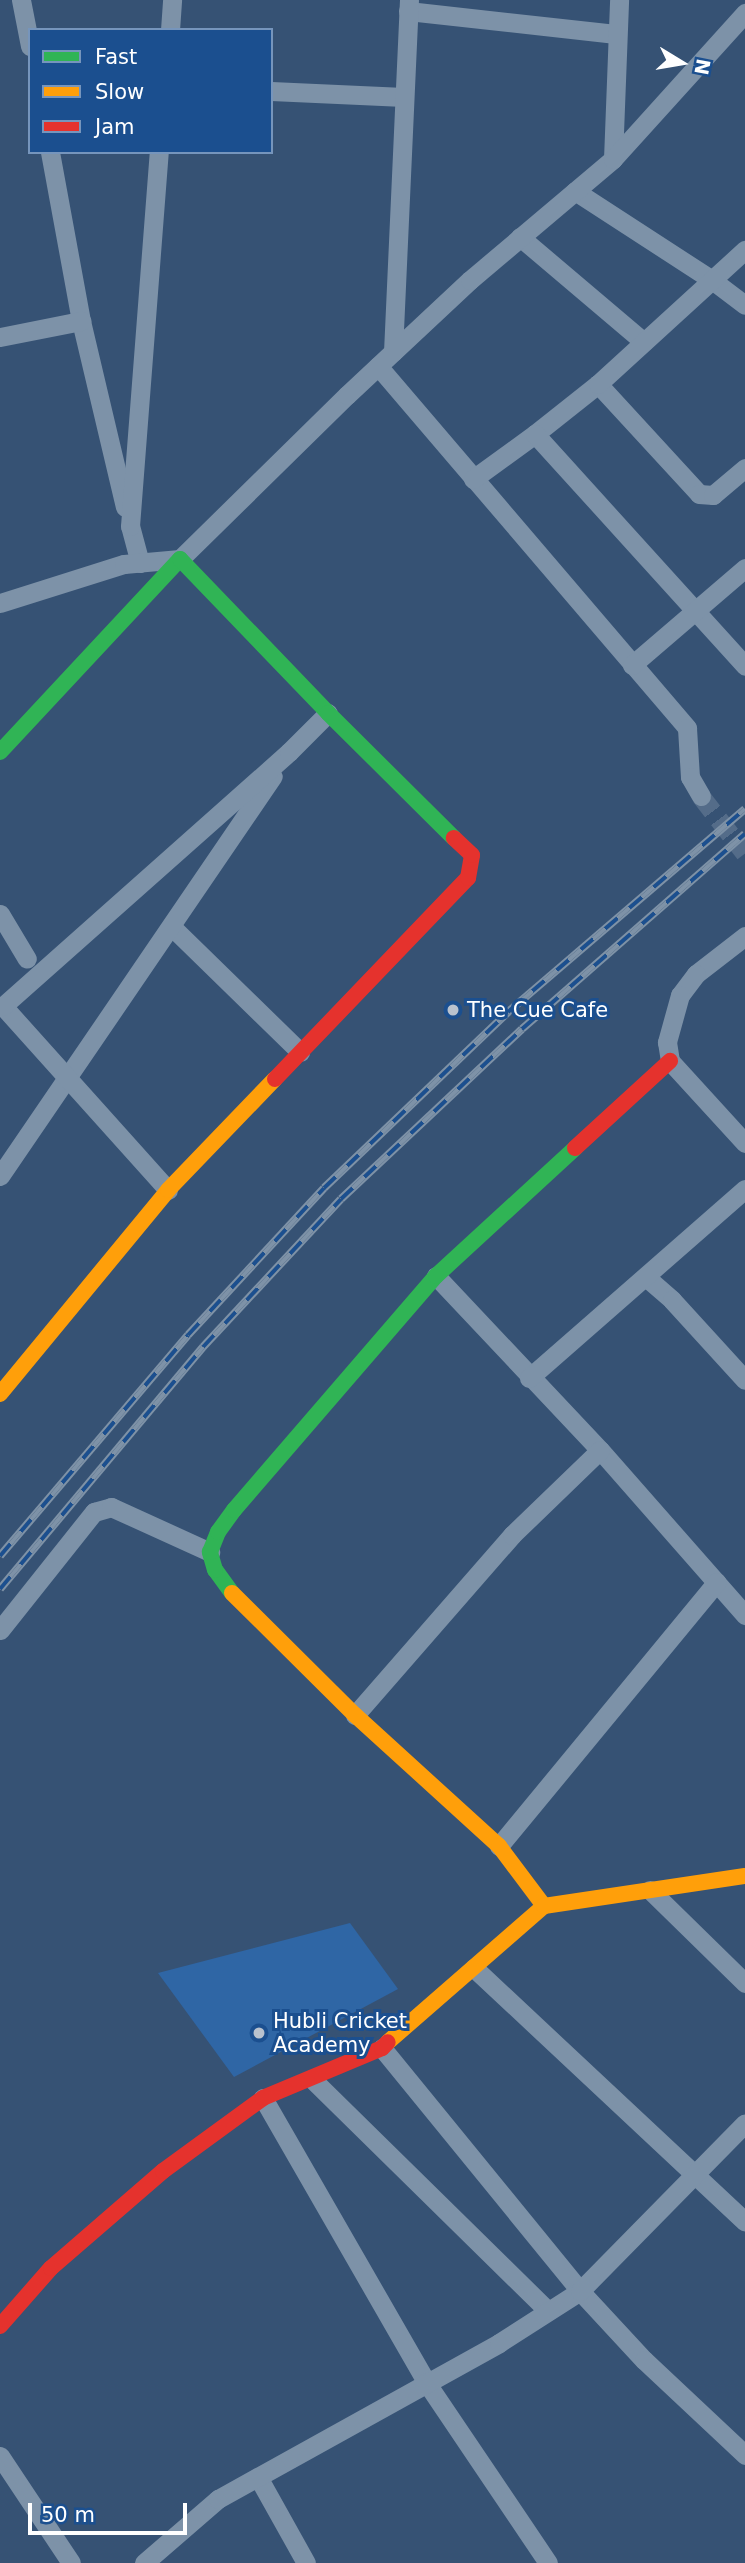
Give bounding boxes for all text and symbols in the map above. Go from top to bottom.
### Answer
legend [28,28,273,154]
north arrow [647,28,717,98]
text: Fast [95,45,137,69]
text: N [690,57,715,77]
text: Slow [95,80,144,104]
text: Jam [95,115,135,139]
place label: The Cue Cafe [467,997,608,1023]
marker: The Cue Cafe [445,1002,461,1018]
place label: Hubli Cricket Academy [273,2008,407,2058]
marker: Hubli Cricket Academy [251,2025,267,2041]
scale bar [32,2490,191,2534]
text: 50 m [41,2503,95,2527]

